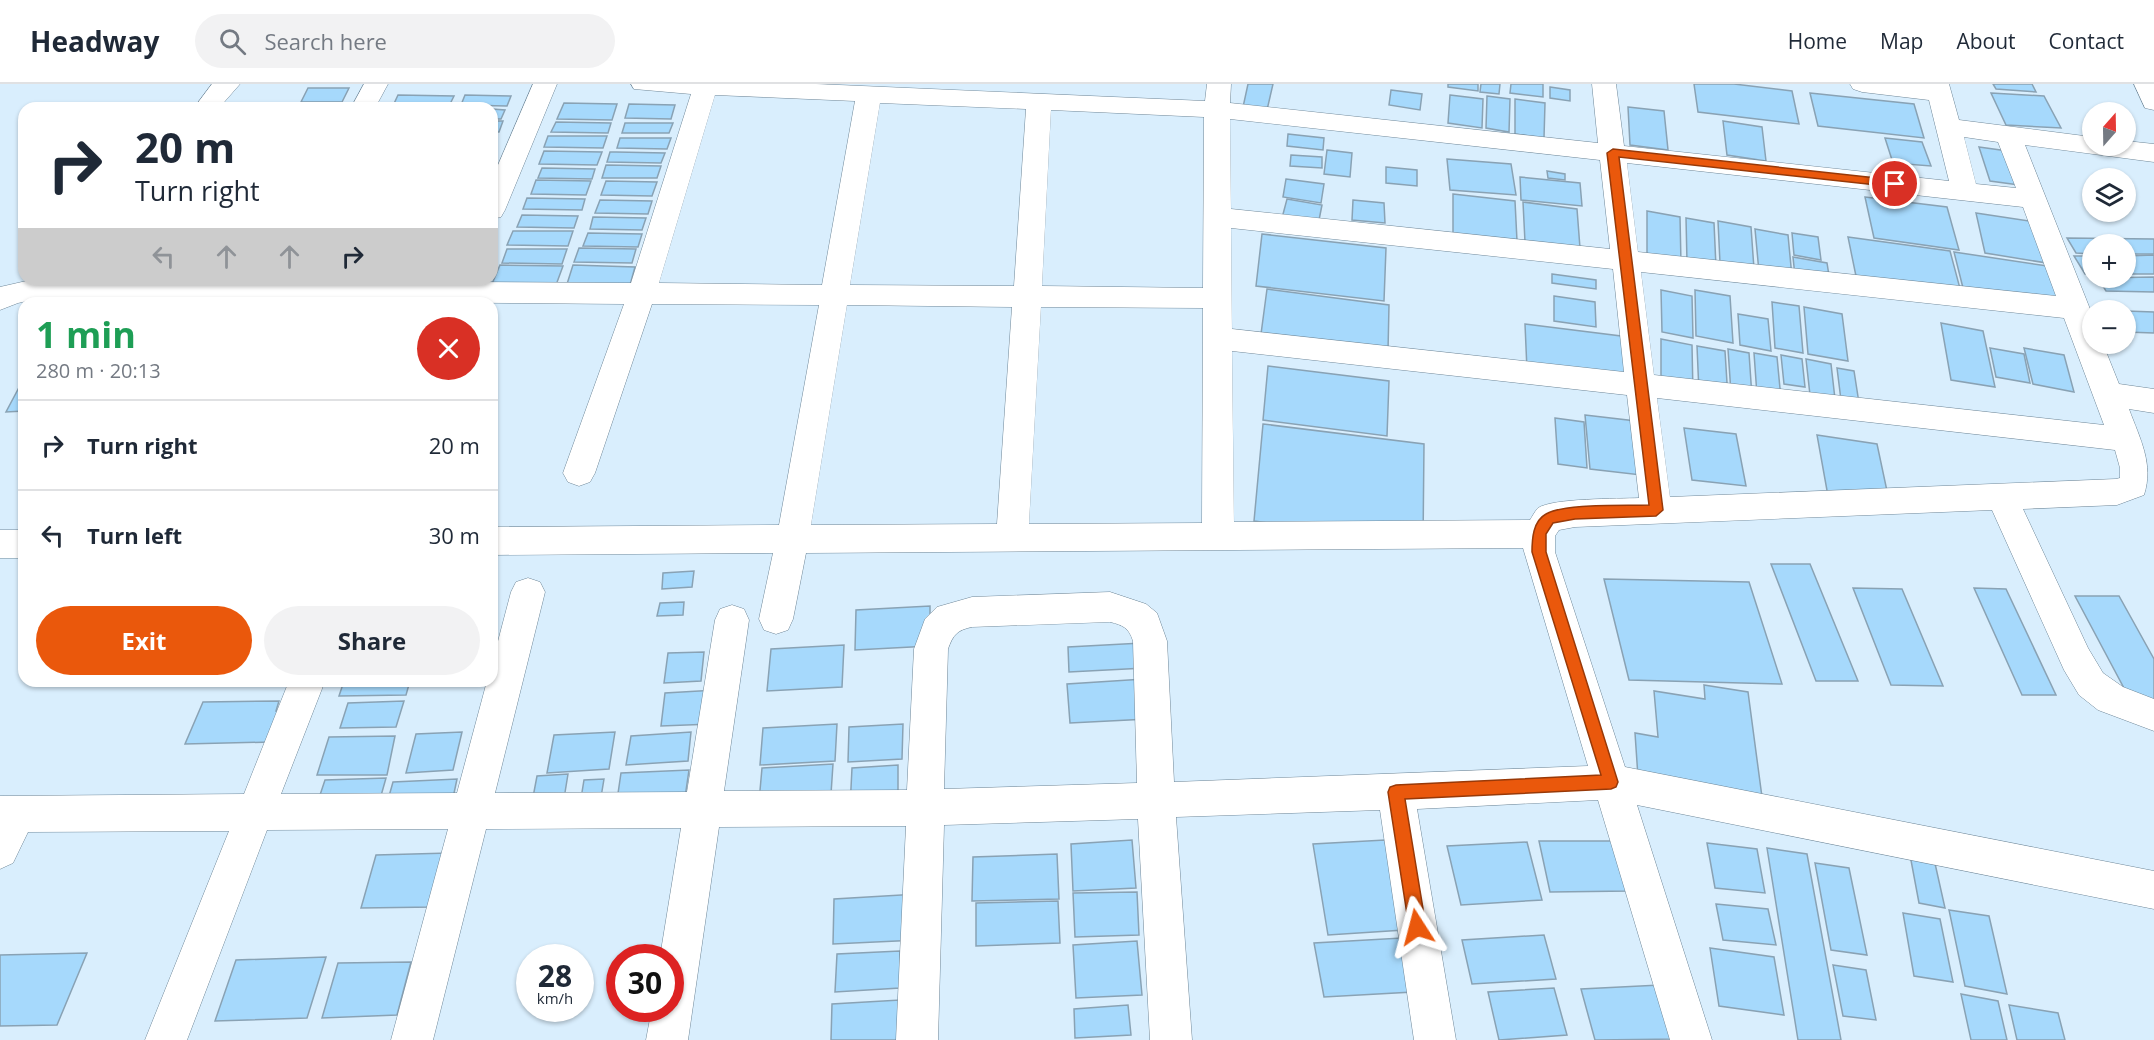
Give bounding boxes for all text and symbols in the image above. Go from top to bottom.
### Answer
search box [195,14,615,68]
text: Headway [30,22,159,60]
icon: search [216,25,249,58]
text: Search here [264,26,387,56]
text: Home [1788,27,1847,55]
text: Map [1880,27,1923,55]
text: About [1956,27,2016,55]
text: Contact [2049,27,2124,55]
north arrow [2082,102,2136,156]
map controls [2082,102,2136,354]
text: 20 m [135,118,235,175]
icon: right [36,126,114,204]
pin [1869,158,1920,209]
icon: arrive [1878,167,1911,200]
button: layers [2082,168,2136,222]
text: Turn right [135,172,260,209]
button: + [2082,234,2136,288]
icon: left [147,240,180,273]
icon: ahead [210,240,243,273]
icon: ahead [273,240,306,273]
icon: right [336,240,369,273]
button: − [2082,300,2136,354]
text: 1 min [36,310,136,359]
button: close [417,317,480,380]
text: 280 m · 20:13 [36,357,161,384]
icon: right [36,429,69,462]
text: Turn right [87,430,198,460]
text: 20 m [429,430,480,460]
icon: left [36,519,69,552]
text: Turn left [87,520,182,550]
text: 30 m [429,520,480,550]
button: Exit [36,606,252,675]
button: Share [264,606,480,675]
position arrow [1385,895,1449,959]
speed limit sign: 30 [606,944,684,1022]
text: 28 [538,955,572,996]
text: km/h [537,988,573,1008]

